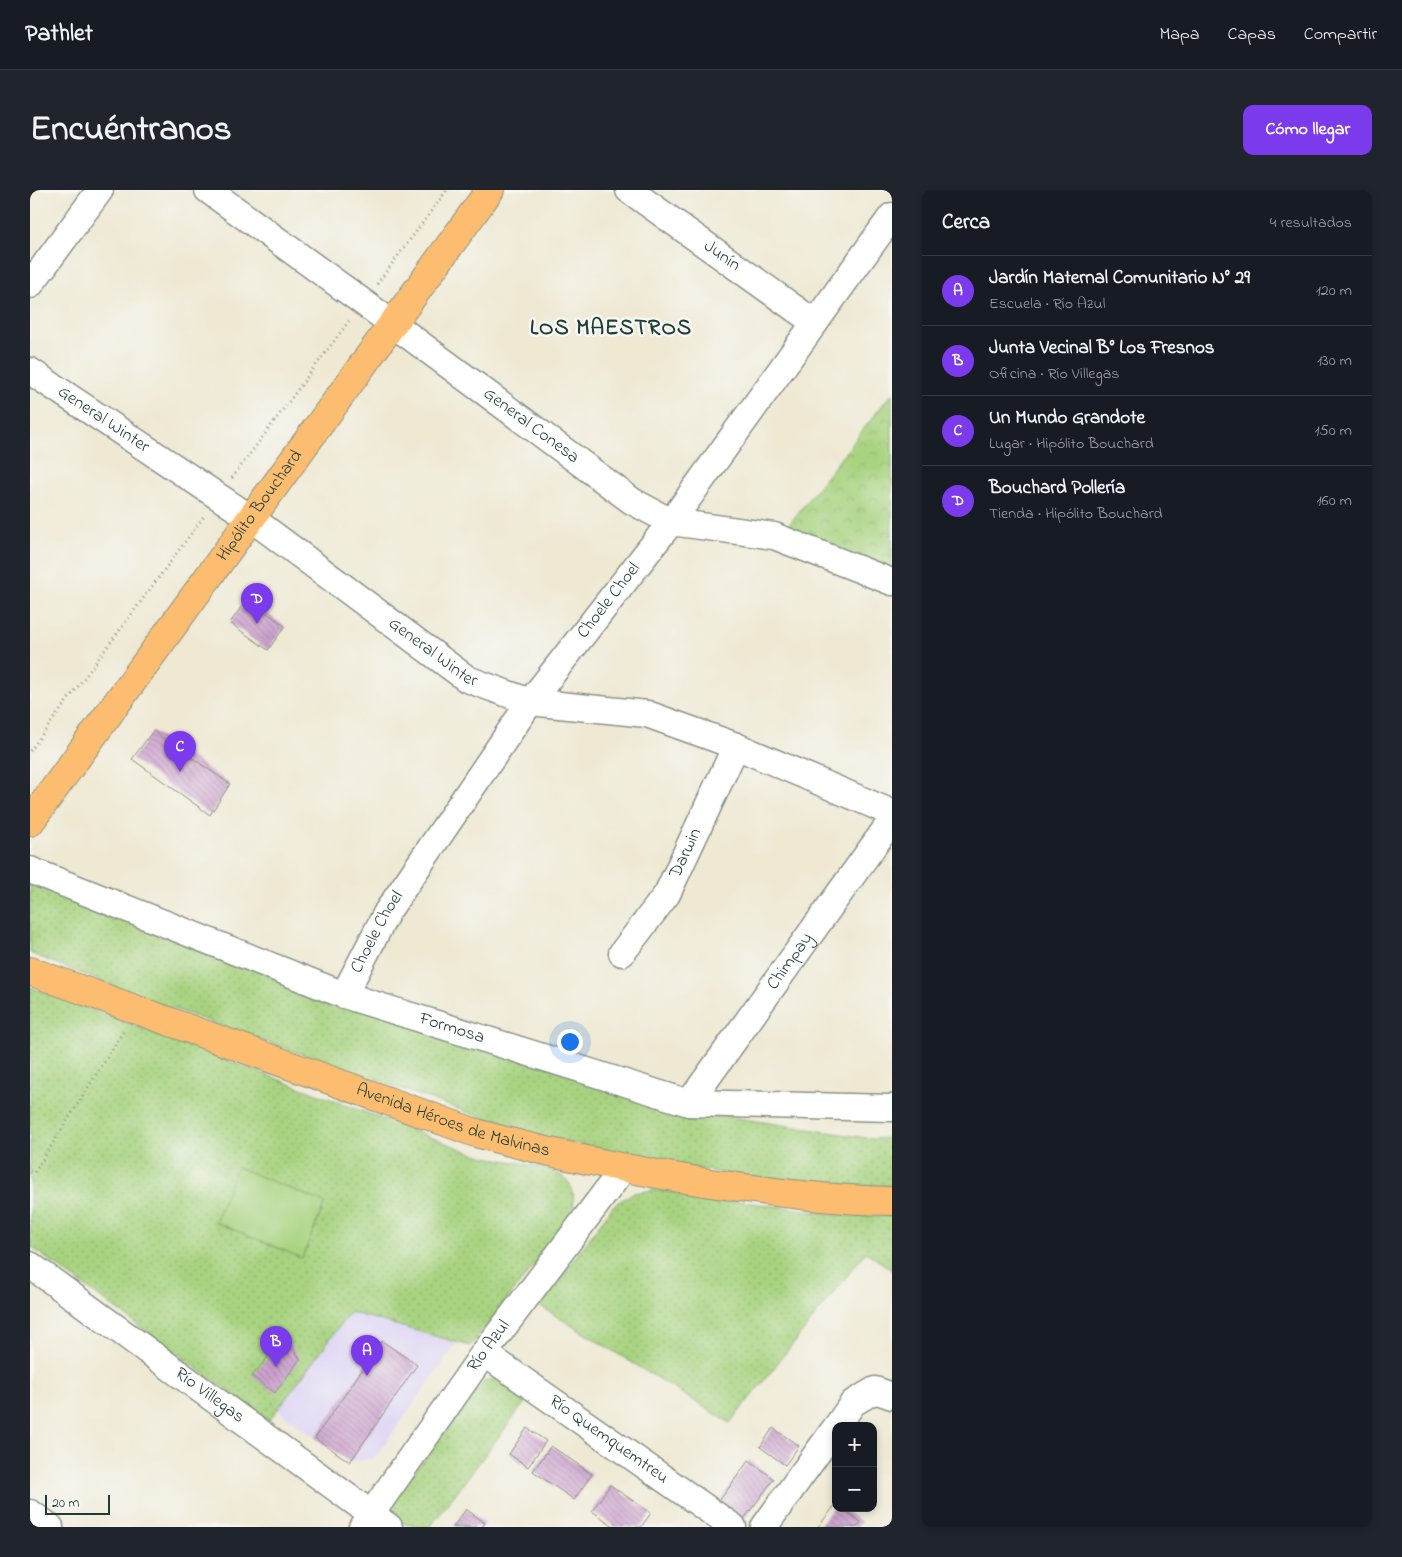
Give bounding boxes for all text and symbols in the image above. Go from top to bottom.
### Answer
text: Pathlet [25,17,93,52]
text: Mapa [1159,22,1200,48]
text: Capas [1228,22,1276,48]
text: Compartir [1304,22,1377,48]
text: Encuéntranos [30,105,232,156]
button: Cómo llegar [1243,105,1372,155]
text: Cerca [942,208,990,238]
text: 4 resultados [1270,211,1352,235]
street label: Junín [698,234,746,279]
text: Jardín Maternal Comunitario N° 29 [989,265,1250,292]
text: A [953,279,963,303]
text: 120 m [1316,279,1352,303]
text: Escuela · Río Azul [989,292,1105,316]
district label: LOS MAESTROS [530,313,692,345]
text: Junta Vecinal B° Los Fresnos [989,335,1214,362]
text: B [953,349,963,373]
text: 130 m [1317,349,1352,373]
text: Oficina · Río Villegas [989,362,1120,386]
street label: General Winter [52,380,155,460]
street label: General Conesa [477,382,585,471]
text: Un Mundo Grandote [989,405,1145,432]
text: C [954,419,962,443]
text: 150 m [1314,419,1352,443]
text: Lugar · Hipólito Bouchard [989,432,1154,456]
street label: Hipólito Bouchard [211,445,310,567]
text: Bouchard Pollería [989,475,1125,502]
text: D [952,489,964,513]
text: 160 m [1317,489,1352,513]
text: Tienda · Hipólito Bouchard [989,502,1163,526]
street label: Choele Choel [571,557,647,644]
pin: D [241,583,273,624]
street label: General Winter [382,611,481,695]
pin: C [164,731,196,772]
street label: Darwin [663,824,709,884]
street label: Choele Choel [344,886,411,978]
street label: Chimpay [761,928,820,996]
street label: Formosa [415,1006,488,1051]
your location [557,1029,583,1055]
street label: Avenida Héroes de Malvinas [352,1077,553,1165]
street label: Río Azul [461,1315,517,1378]
pin: B [260,1326,292,1367]
pin: A [351,1335,383,1376]
street label: Río Villegas [169,1362,250,1430]
street label: Río Quemquemtreu [543,1389,674,1491]
map controls [832,1422,877,1512]
button: + [832,1422,877,1467]
button: − [832,1467,877,1512]
scale bar [45,1492,110,1515]
text: 20 m [52,1493,79,1514]

